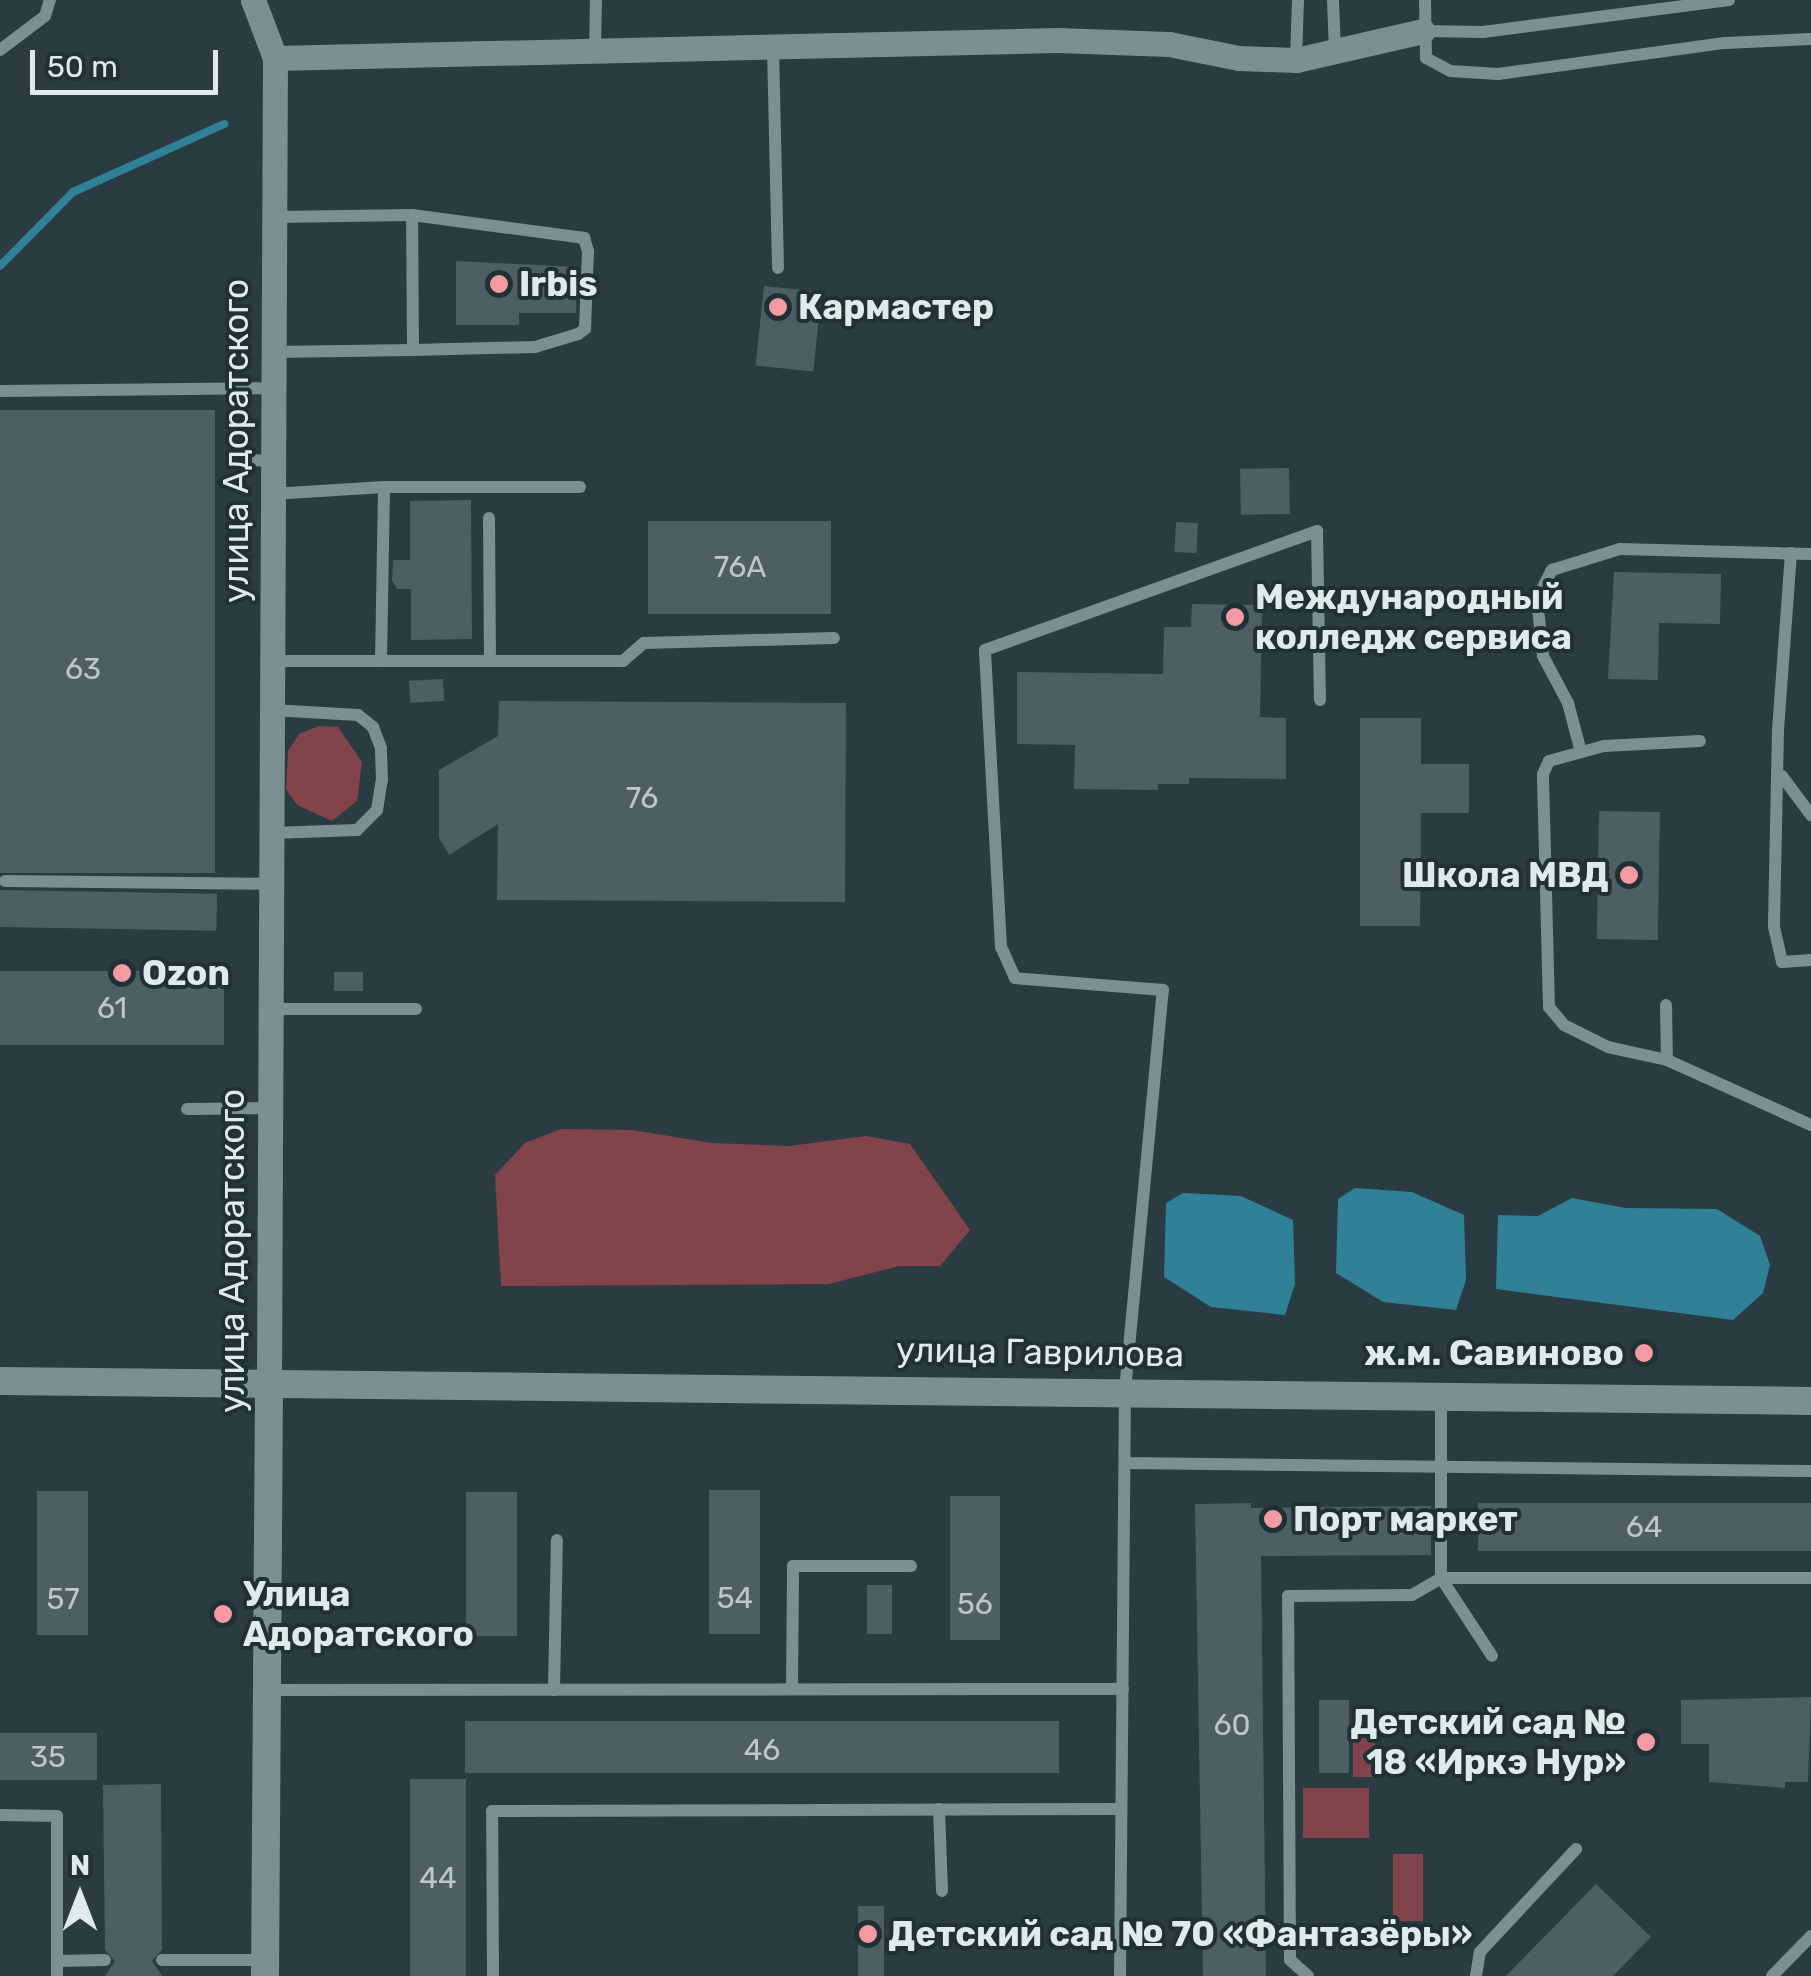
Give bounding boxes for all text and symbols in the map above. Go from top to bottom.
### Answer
scale bar [35,30,222,92]
text: 50 m [47,49,118,85]
place label: Irbis [519,263,598,305]
marker: Irbis [488,273,510,295]
street label: улица Адоратского [215,279,257,603]
place label: Кармастер [798,286,994,328]
marker: Кармастер [767,296,789,318]
house number: 76А [714,549,766,585]
place label: Международный колледж сервиса [1255,576,1572,658]
marker: Международный колледж сервиса [1224,606,1246,628]
house number: 63 [65,651,101,687]
house number: 76 [626,780,658,816]
place label: Школа МВД [1402,854,1609,896]
marker: Школа МВД [1618,864,1640,886]
place label: Ozon [142,952,230,994]
marker: Ozon [111,962,133,984]
house number: 61 [97,990,127,1026]
street label: улица Адоратского [211,1089,253,1413]
street label: улица Гаврилова [896,1328,1184,1376]
place label: ж.м. Савиново [1364,1332,1624,1374]
marker: ж.м. Савиново [1633,1342,1655,1364]
place label: Порт маркет [1293,1498,1518,1540]
marker: Порт маркет [1262,1508,1284,1530]
house number: 64 [1626,1509,1662,1545]
place label: Улица Адоратского [243,1573,474,1655]
house number: 54 [717,1580,753,1616]
house number: 57 [46,1581,80,1617]
house number: 56 [957,1586,993,1622]
marker: Улица Адоратского [212,1603,234,1625]
place label: Детский сад № 18 «Иркэ Нур» [1350,1701,1626,1783]
house number: 60 [1213,1707,1251,1743]
marker: Детский сад № 18 «Иркэ Нур» [1635,1731,1657,1753]
house number: 46 [744,1732,780,1768]
house number: 35 [30,1739,66,1775]
north arrow [30,1846,130,1946]
text: N [70,1849,90,1882]
house number: 44 [419,1860,457,1896]
place label: Детский сад № 70 «Фантазёры» [888,1913,1473,1955]
marker: Детский сад № 70 «Фантазёры» [857,1923,879,1945]

